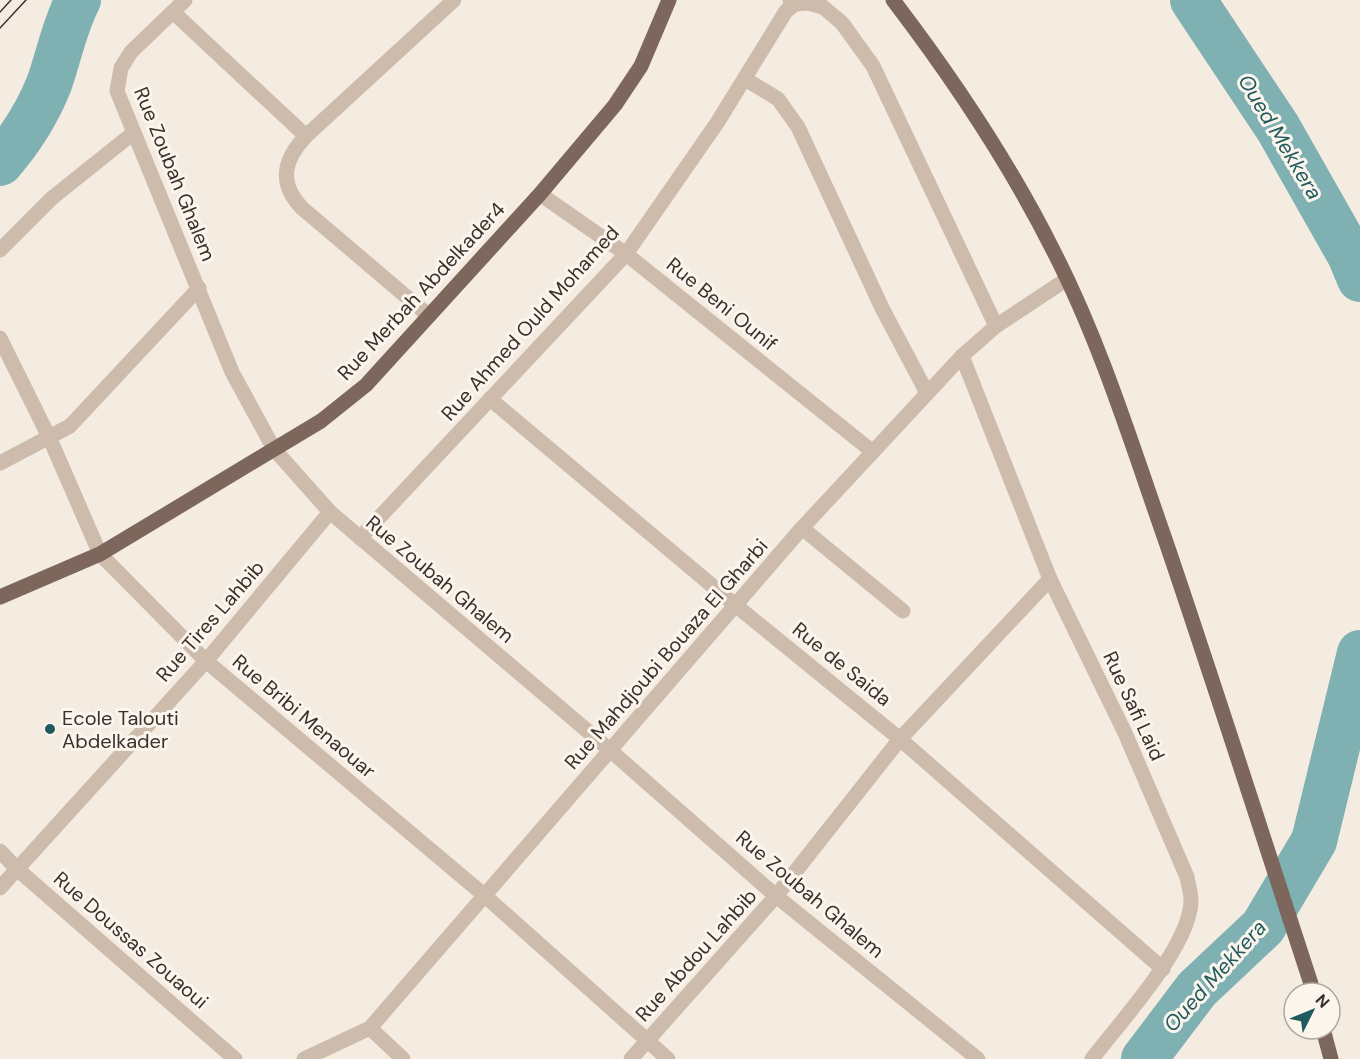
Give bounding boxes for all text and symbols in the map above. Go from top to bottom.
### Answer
water label: Oued Mekkera [1232,69,1328,205]
street label: Rue Zoubah Ghalem [128,83,222,265]
street label: Rue Merbah Abdelkader4 [332,196,510,386]
street label: Rue Ahmed Ould Mohamed [435,220,625,426]
street label: Rue Beni Ounif [661,251,783,357]
street label: Rue Zoubah Ghalem [361,509,519,649]
street label: Rue Mahdjoubi Bouaza El Gharbi [559,533,773,775]
street label: Rue Tires Lahbib [150,555,270,687]
street label: Rue de Saida [787,616,897,712]
street label: Rue Safi Laid [1097,647,1171,765]
street label: Rue Bribi Menaouar [227,648,381,784]
place label: Ecole Talouti Abdelkader [62,705,179,754]
marker: Ecole Talouti Abdelkader [43,722,57,736]
street label: Rue Zoubah Ghalem [731,824,889,964]
street label: Rue Doussas Zouaoui [48,866,214,1014]
street label: Rue Abdou Lahbib [630,883,762,1027]
water label: Oued Mekkera [1157,914,1273,1038]
north arrow [1282,981,1342,1041]
text: N [1311,990,1334,1013]

